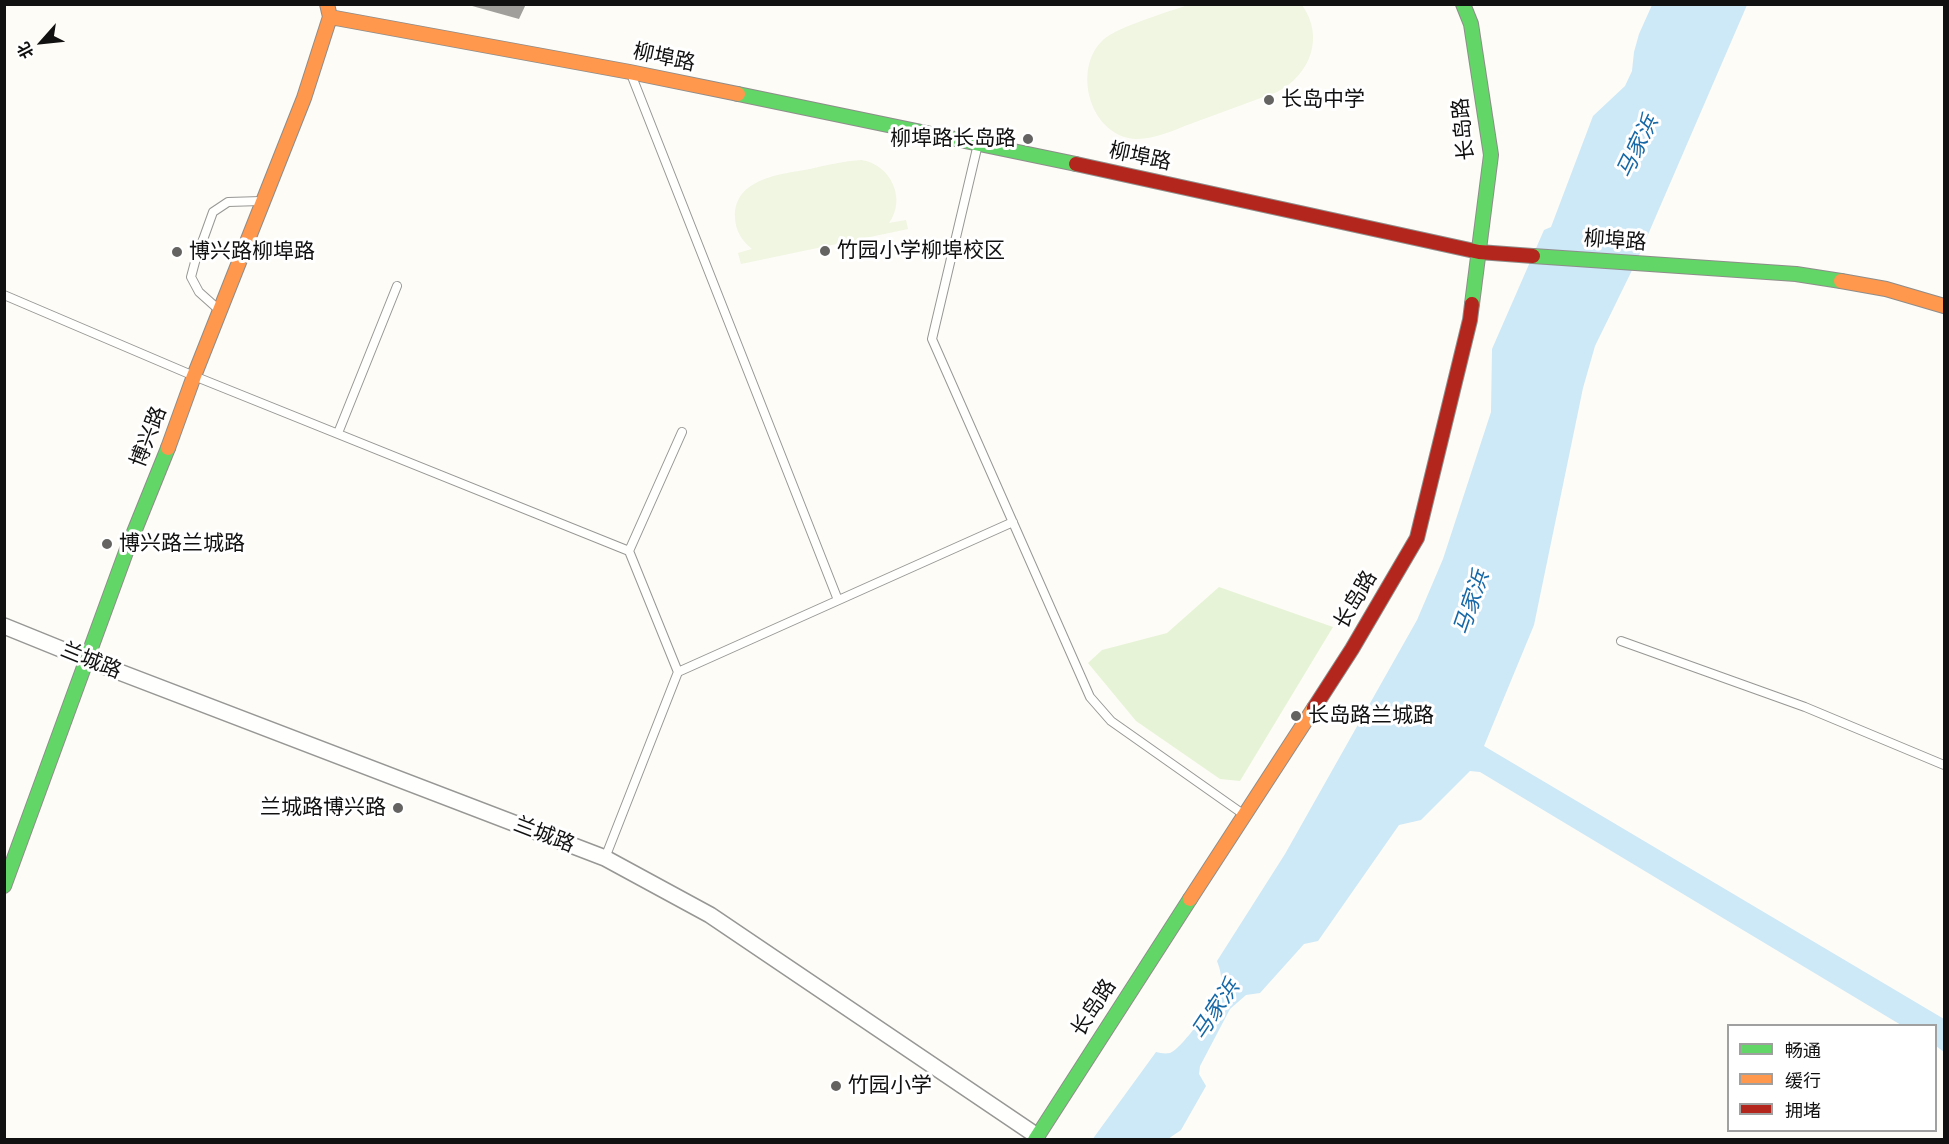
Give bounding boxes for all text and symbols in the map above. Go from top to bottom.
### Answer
north arrow [12,12,72,72]
text: 北 [13,39,38,62]
street label: 柳埠路 [631,39,697,77]
place label: 长岛中学 [1281,87,1365,113]
marker: 长岛中学 [1262,93,1276,107]
street label: 长岛路 [1448,96,1480,162]
water label: 马家浜 [1612,112,1664,182]
place label: 柳埠路长岛路 [890,126,1016,152]
marker: 柳埠路长岛路 [1021,132,1035,146]
street label: 柳埠路 [1107,138,1173,176]
street label: 柳埠路 [1583,226,1647,256]
place label: 竹园小学柳埠校区 [837,238,1005,264]
place label: 博兴路柳埠路 [189,239,315,265]
marker: 竹园小学柳埠校区 [818,244,832,258]
marker: 博兴路柳埠路 [170,245,184,259]
street label: 博兴路 [126,403,172,471]
place label: 博兴路兰城路 [119,531,245,557]
marker: 博兴路兰城路 [100,537,114,551]
street label: 长岛路 [1329,566,1383,634]
water label: 马家浜 [1449,568,1495,638]
street label: 兰城路 [57,638,125,684]
place label: 长岛路兰城路 [1308,703,1434,729]
marker: 长岛路兰城路 [1289,709,1303,723]
place label: 兰城路博兴路 [260,795,386,821]
marker: 兰城路博兴路 [391,801,405,815]
street label: 兰城路 [510,812,578,858]
street label: 长岛路 [1066,975,1122,1041]
water label: 马家浜 [1187,975,1245,1045]
legend [1727,1024,1937,1132]
text: 畅通 [1785,1040,1821,1062]
text: 缓行 [1785,1070,1821,1092]
place label: 竹园小学 [848,1073,932,1099]
marker: 竹园小学 [829,1079,843,1093]
text: 拥堵 [1785,1100,1821,1122]

